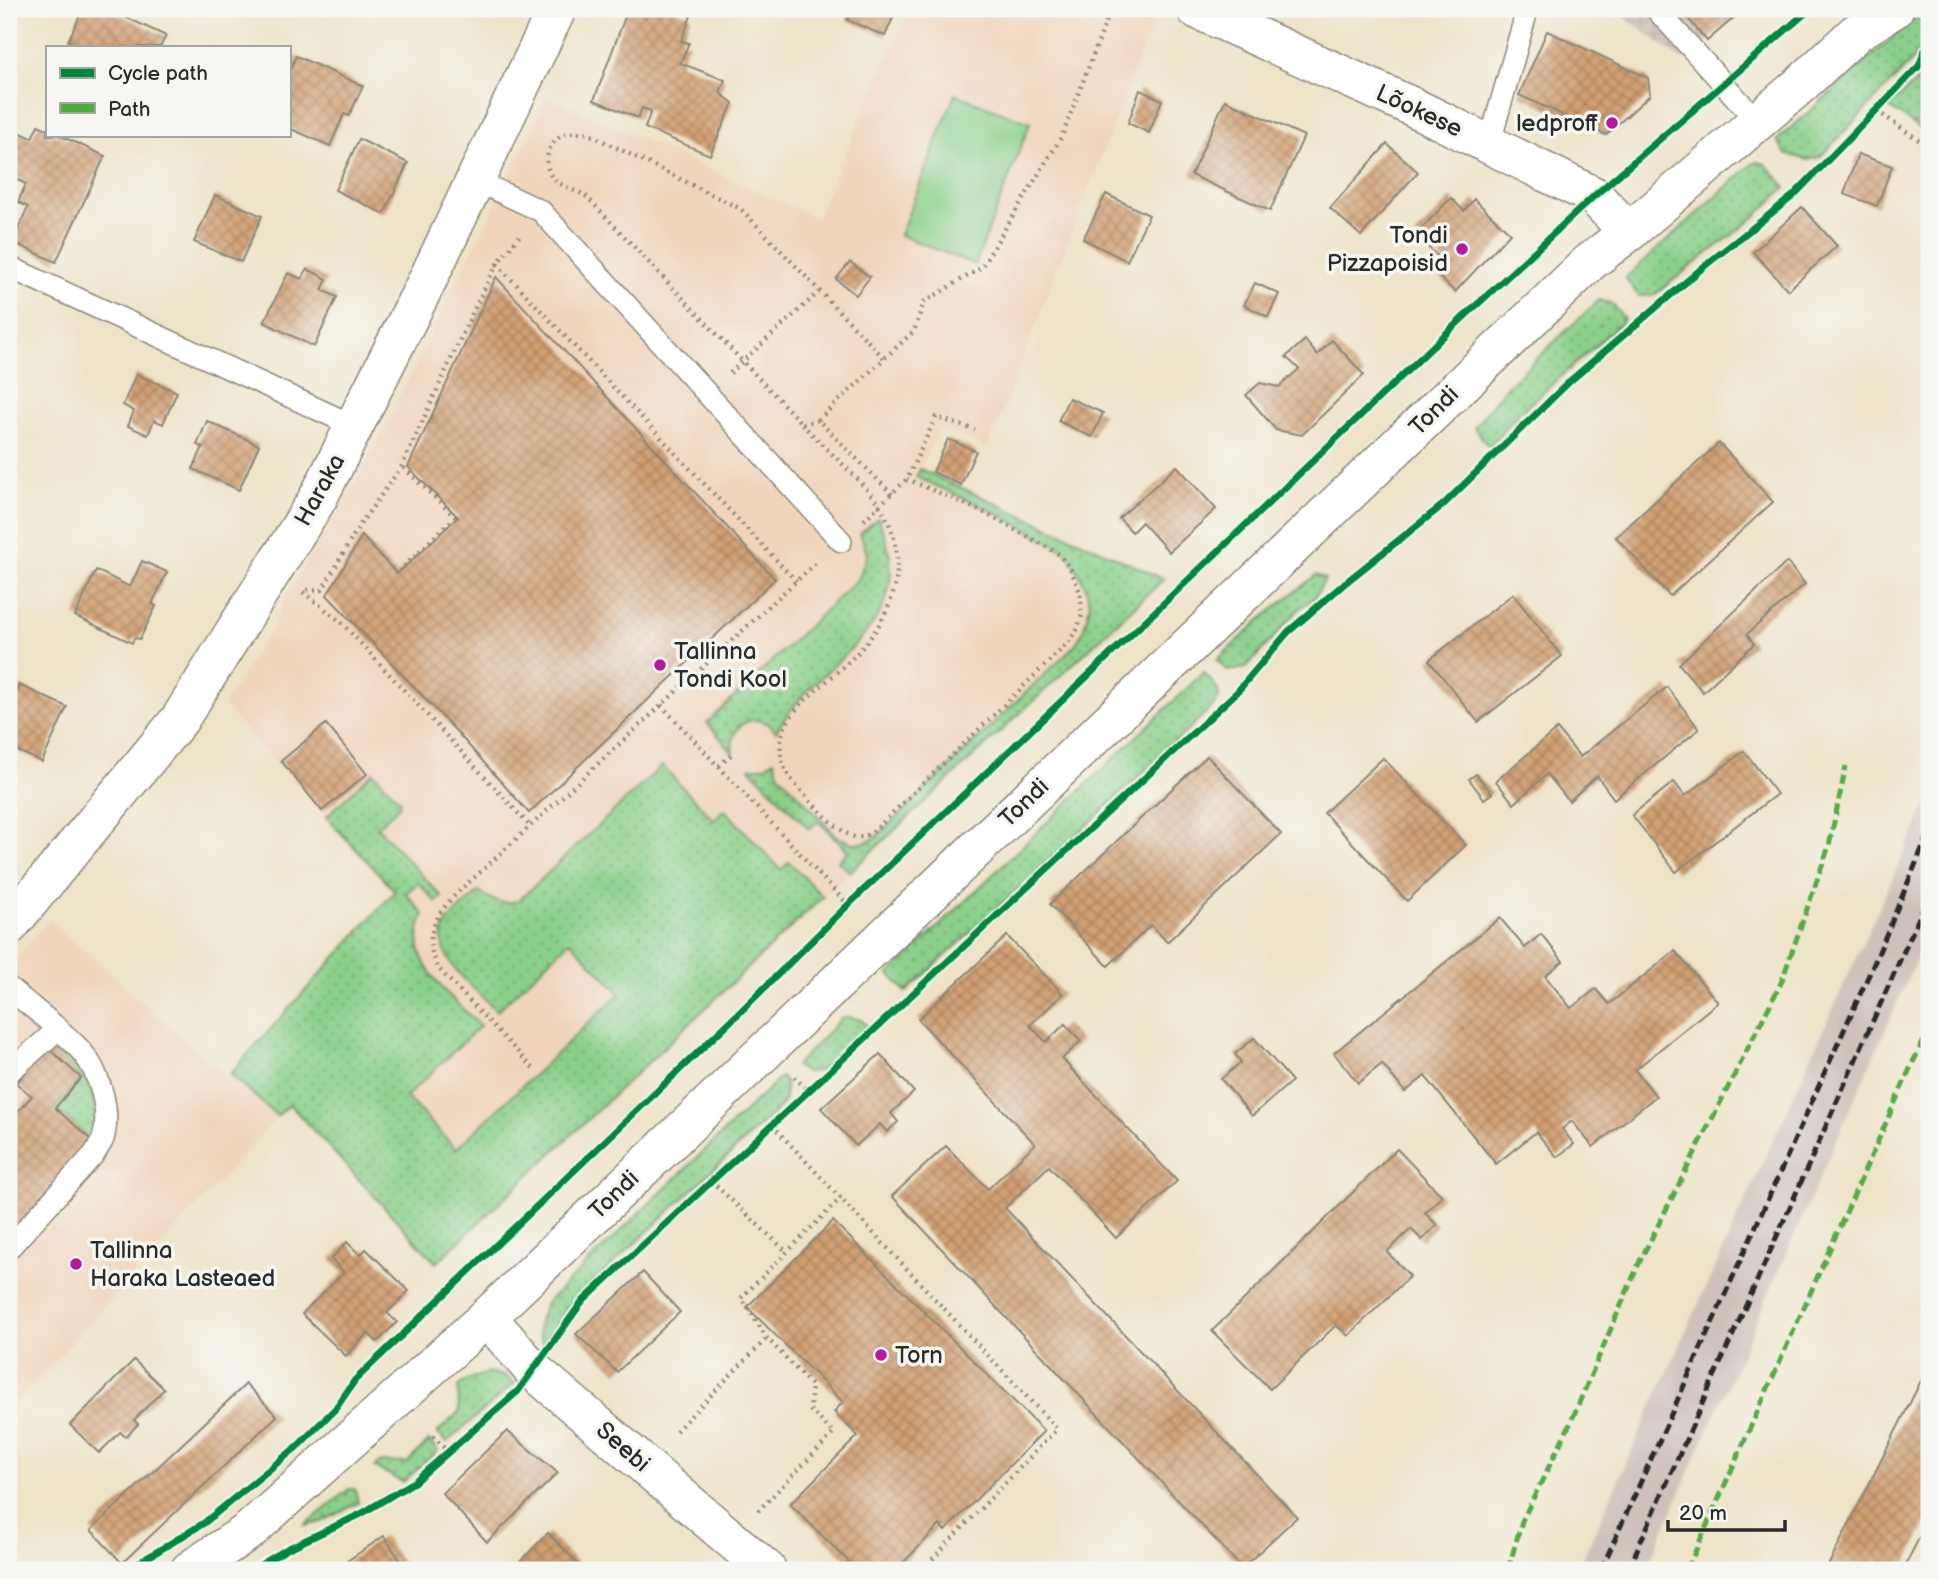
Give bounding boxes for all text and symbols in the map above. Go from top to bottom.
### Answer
legend [46,46,290,136]
text: Cycle path [108,61,208,86]
street label: Lõokese [1371,78,1467,144]
text: Path [108,97,150,122]
place label: ledproff [1516,109,1598,138]
marker: ledproff [1604,115,1620,131]
place label: Tondi Pizzapoisid [1327,221,1448,278]
marker: Tondi Pizzapoisid [1454,241,1470,257]
street label: Tondi [1403,380,1465,442]
street label: Haraka [288,449,352,531]
place label: Tallinna Tondi Kool [674,637,787,694]
marker: Tallinna Tondi Kool [652,657,668,673]
street label: Tondi [993,772,1055,834]
street label: Tondi [583,1164,645,1226]
place label: Tallinna Haraka Lasteaed [90,1236,275,1293]
marker: Tallinna Haraka Lasteaed [68,1256,84,1272]
place label: Torn [895,1341,943,1370]
marker: Torn [873,1347,889,1363]
street label: Seebi [590,1416,656,1478]
scale bar [1668,1488,1786,1532]
text: 20 m [1679,1501,1727,1526]

